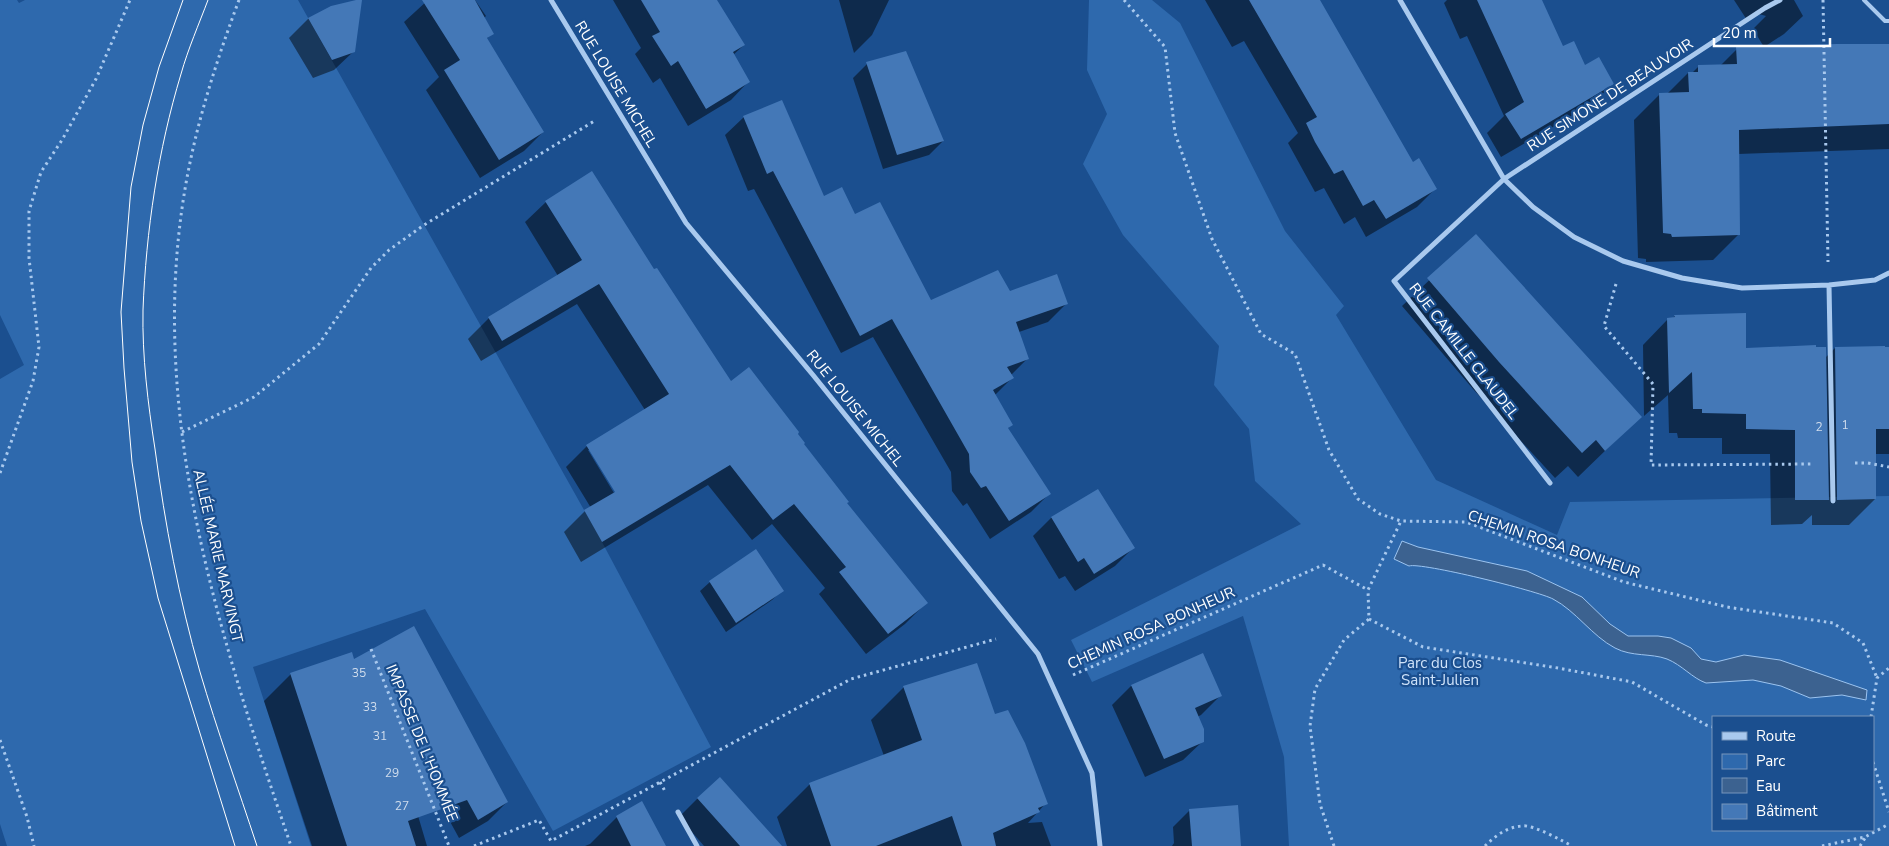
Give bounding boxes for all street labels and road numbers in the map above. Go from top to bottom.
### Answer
street label: RUE LOUISE MICHEL [570,17,662,151]
street label: RUE SIMONE DE BEAUVOIR [1523,34,1697,156]
street label: RUE CAMILLE CLAUDEL [1405,279,1523,423]
street label: RUE LOUISE MICHEL [802,346,908,470]
street label: ALLÉE MARIE MARVINGT [188,467,248,645]
street label: CHEMIN ROSA BONHEUR [1465,505,1643,583]
street label: CHEMIN ROSA BONHEUR [1064,582,1238,674]
street label: IMPASSE DE L'HOMMÉE [381,661,463,825]

